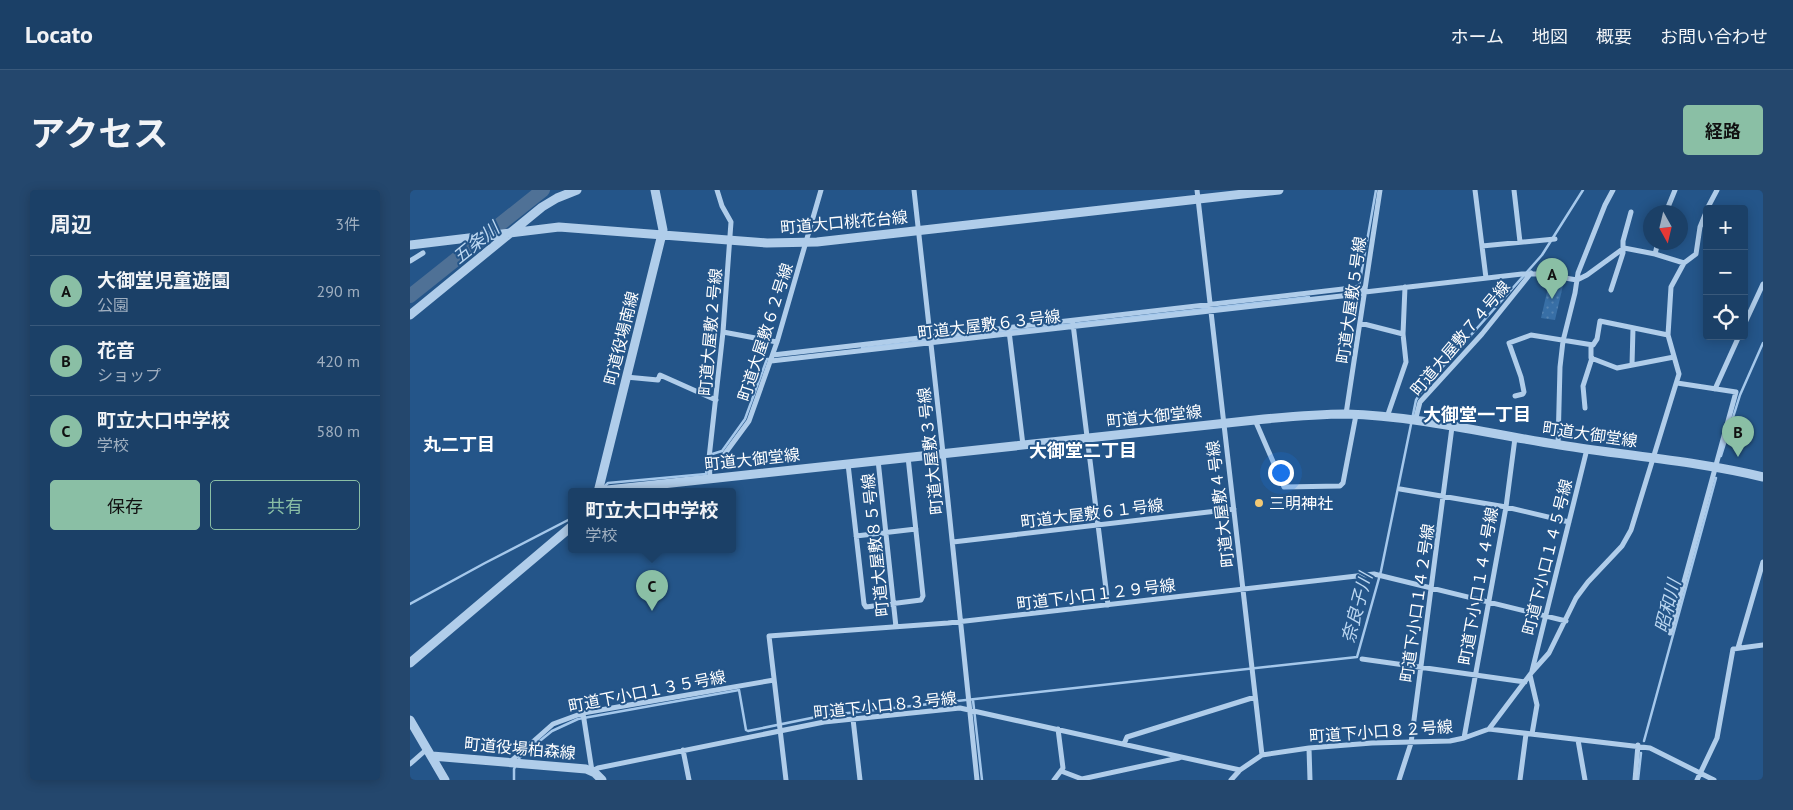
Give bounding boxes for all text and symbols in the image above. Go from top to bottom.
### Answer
text: Locato [25,19,93,50]
text: ホーム [1451,25,1504,48]
text: 地図 [1532,25,1568,48]
text: 概要 [1596,25,1632,48]
text: お問い合わせ [1660,25,1768,48]
button: 経路 [1683,105,1763,155]
text: アクセス [30,110,168,156]
north arrow [1643,205,1688,250]
map controls [1703,205,1748,340]
button: + [1703,205,1748,250]
street label: 町道大口桃花台線 [779,206,909,238]
text: 周辺 [50,211,92,238]
text: 3件 [335,214,360,234]
water label: 五条川 [447,215,505,269]
street label: 町道大屋敷５号線 [1332,235,1370,365]
button: − [1703,250,1748,295]
pin: A [1536,258,1568,299]
street label: 町道大屋敷６２号線 [733,260,797,404]
street label: 町道大屋敷２号線 [694,267,726,397]
text: 大御堂児童遊園 [97,268,230,292]
street label: 町道大屋敷７４号線 [1406,276,1514,400]
text: A [61,281,71,301]
text: 290 m [317,281,360,301]
street label: 町道役場南線 [600,289,642,387]
text: 公園 [97,295,129,315]
button: locate [1703,295,1748,340]
street label: 町道大屋敷６３号線 [916,305,1062,343]
text: 花音 [97,338,135,362]
text: B [61,351,71,371]
text: 420 m [317,351,360,371]
text: ショップ [97,365,161,385]
street label: 町道大屋敷３号線 [913,386,947,516]
street label: 町道大御堂線 [1105,401,1203,431]
district label: 大御堂一丁目 [1423,403,1531,426]
text: 町立大口中学校 [97,408,230,432]
pin: B [1722,416,1754,457]
street label: 町道大御堂線 [1541,417,1639,451]
text: C [62,421,70,441]
text: 580 m [317,421,360,441]
district label: 丸二丁目 [423,433,495,456]
text: 学校 [97,435,129,455]
district label: 大御堂二丁目 [1029,439,1137,462]
street label: 町道大屋敷４号線 [1202,439,1238,569]
street label: 町道大御堂線 [703,444,801,474]
your location [1268,460,1294,486]
street label: 町道大屋敷８５号線 [858,472,892,618]
street label: 町道下小口１４５号線 [1518,477,1576,637]
button: 保存 [50,480,200,530]
button: 共有 [210,480,360,530]
popup [568,488,736,553]
place label: 三明神社 [1269,493,1333,513]
street label: 町道大屋敷６１号線 [1019,494,1165,532]
marker: 三明神社 [1253,497,1265,509]
text: 町立大口中学校 [585,498,719,522]
street label: 町道下小口１４４号線 [1454,505,1502,667]
street label: 町道下小口１４２号線 [1396,522,1438,684]
text: 学校 [585,525,618,545]
water label: 奈良子川 [1336,568,1377,646]
pin: C [636,570,668,611]
street label: 町道下小口１２９号線 [1015,574,1177,614]
water label: 昭和川 [1649,575,1686,635]
street label: 町道下小口１３５号線 [567,666,727,716]
street label: 町道下小口８３号線 [812,688,958,722]
street label: 町道下小口８２号線 [1308,716,1454,746]
street label: 町道役場柏森線 [463,733,577,763]

